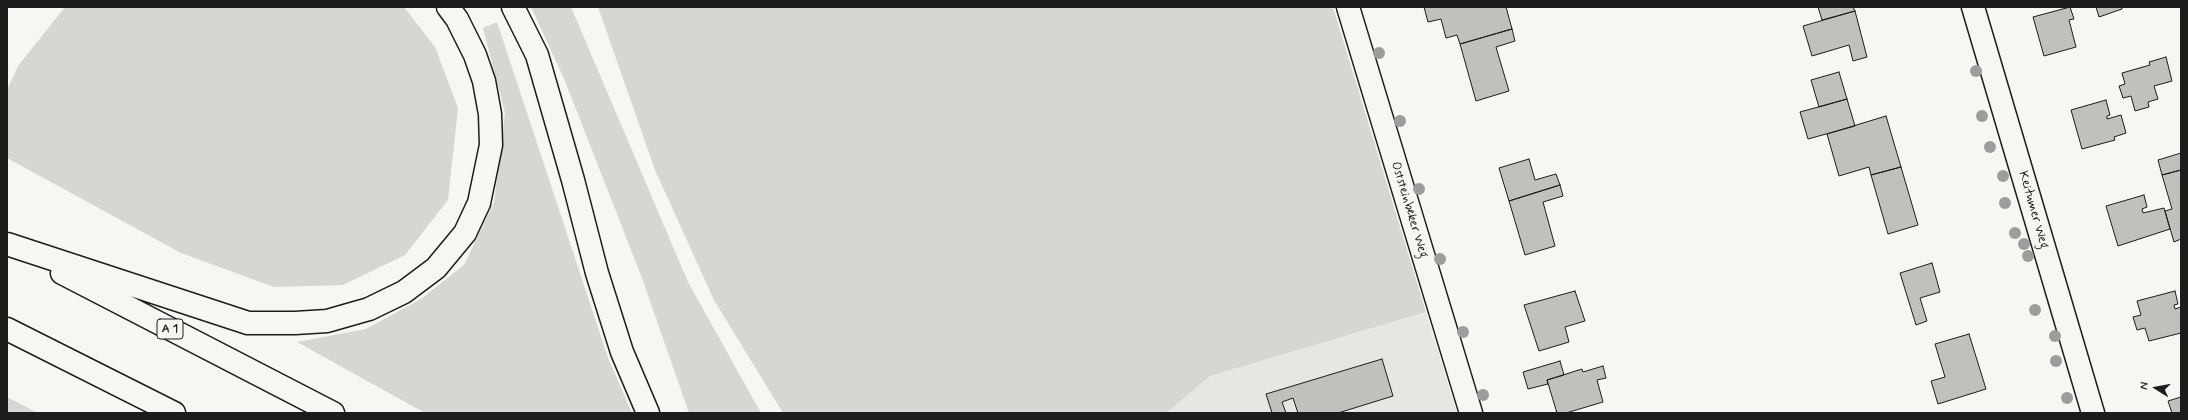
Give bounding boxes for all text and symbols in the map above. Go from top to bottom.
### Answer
street label: Oststeinbeker Weg [1387,160,1431,260]
street label: Keitumer Weg [2014,169,2052,251]
road number: A 1 [157,319,183,339]
north arrow [2136,368,2176,408]
text: N [2137,381,2152,391]

